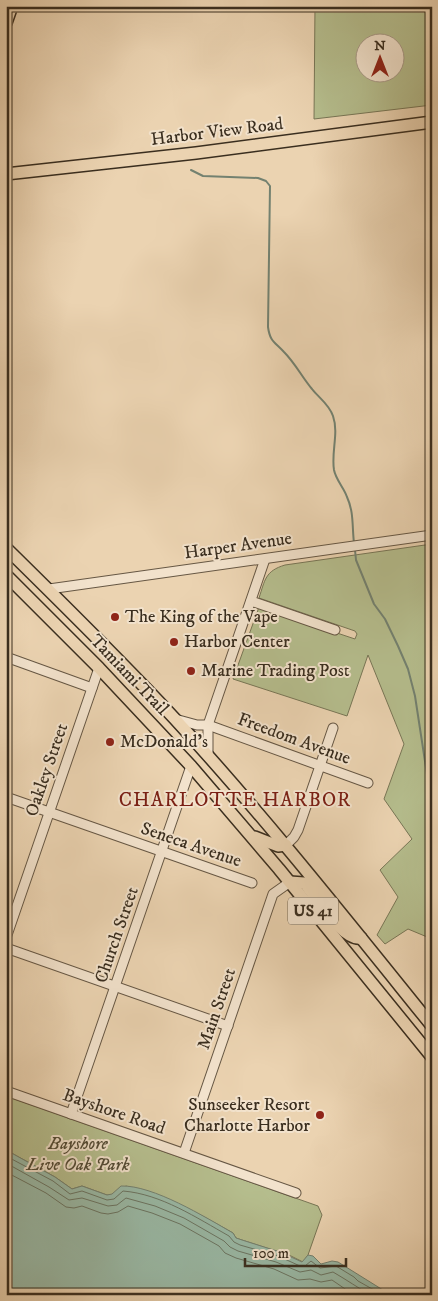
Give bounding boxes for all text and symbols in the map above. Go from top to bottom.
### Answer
north arrow [356,32,406,82]
text: N [374,37,386,55]
street label: Harbor View Road [150,113,284,151]
street label: Harper Avenue [183,528,293,564]
place label: The King of the Vape [125,606,278,628]
marker: The King of the Vape [109,611,121,623]
street label: Tamiami Trail [85,630,173,720]
place label: Harbor Center [184,631,290,653]
marker: Harbor Center [168,636,180,648]
place label: Marine Trading Post [201,660,350,682]
marker: Marine Trading Post [185,665,197,677]
street label: Freedom Avenue [234,708,354,770]
street label: Oakley Street [21,720,73,819]
place label: McDonald's [120,731,208,753]
marker: McDonald's [104,736,116,748]
district label: CHARLOTTE HARBOR [119,788,351,813]
street label: Seneca Avenue [138,818,244,872]
street label: Church Street [90,884,144,986]
road number: US 41 [288,898,338,924]
street label: Main Street [193,965,241,1053]
street label: Bayshore Road [60,1084,168,1140]
place label: Sunseeker Resort Charlotte Harbor [184,1094,310,1137]
marker: Sunseeker Resort Charlotte Harbor [314,1109,326,1121]
park label: Bayshore Live Oak Park [26,1133,130,1176]
scale bar [245,1236,347,1268]
text: 100 m [253,1244,289,1263]

